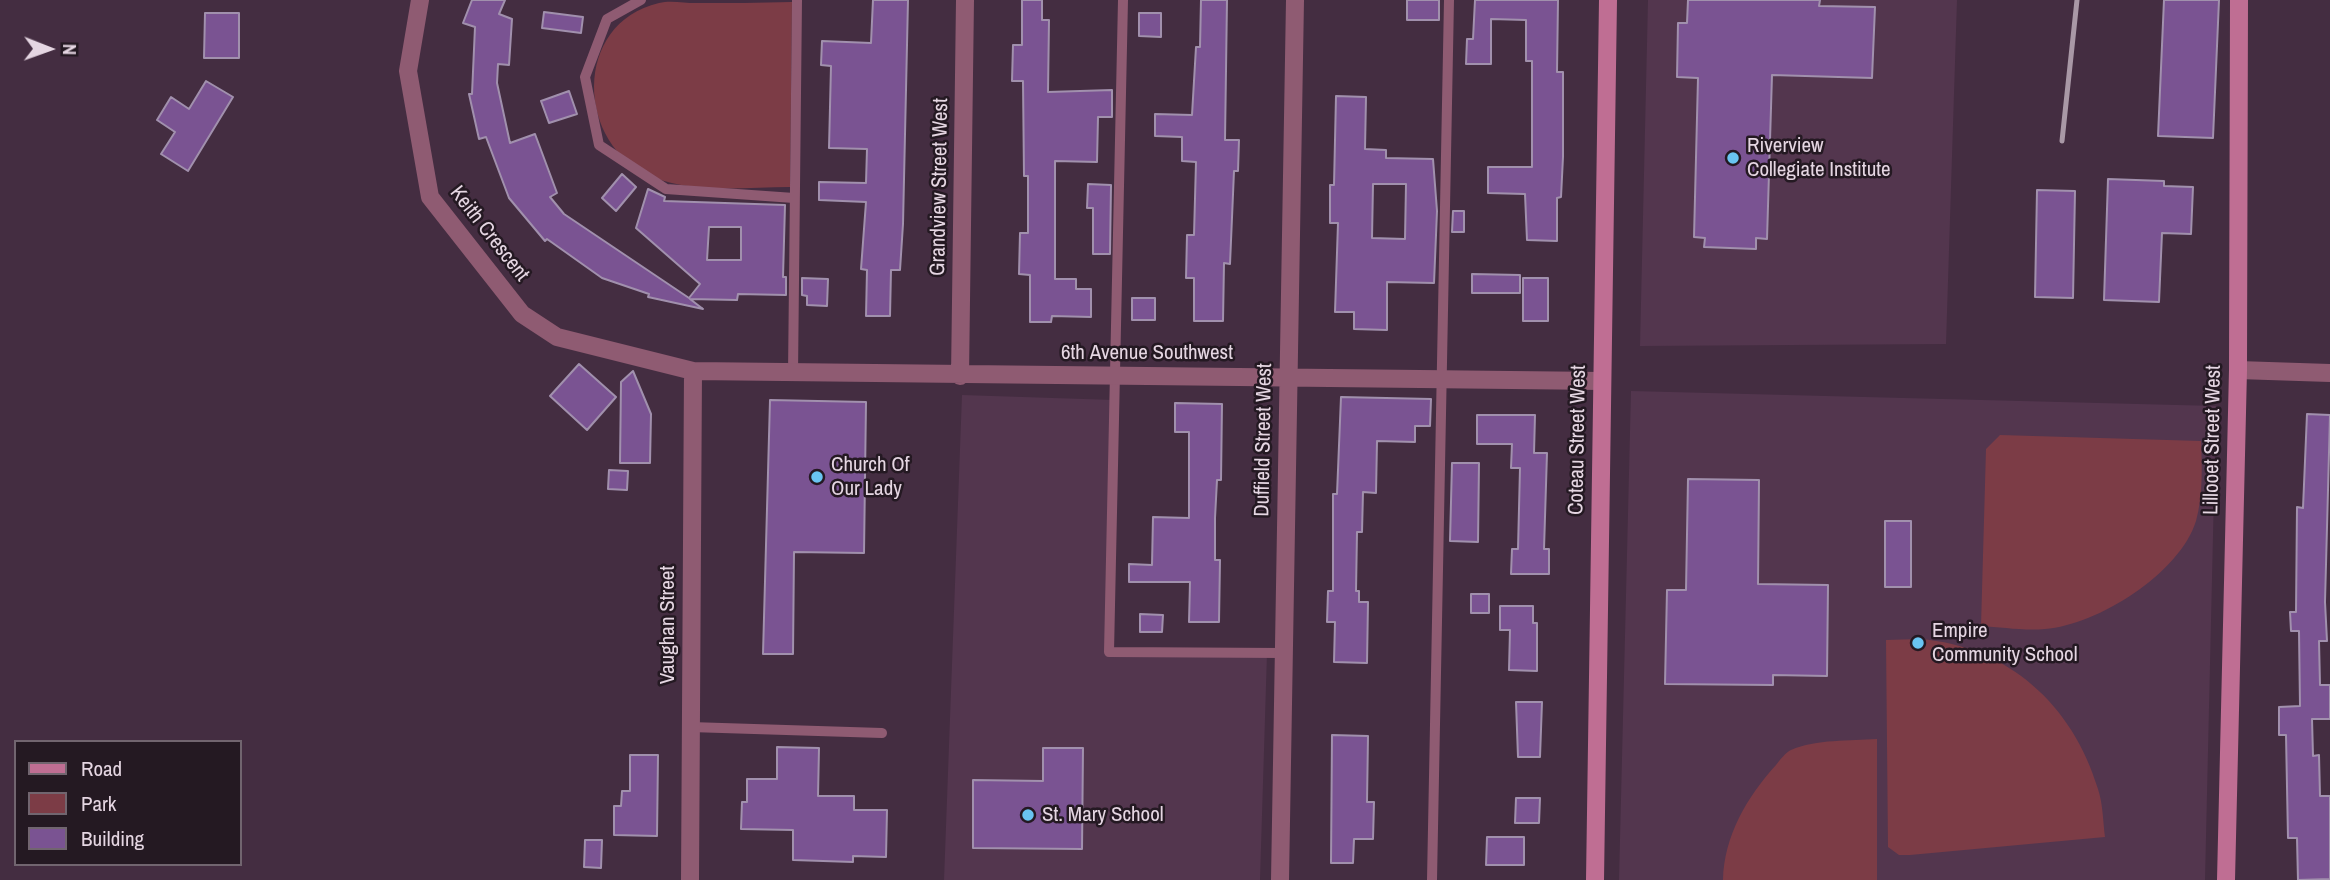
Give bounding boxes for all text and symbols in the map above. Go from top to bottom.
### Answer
north arrow [14,14,84,84]
text: N [57,44,83,55]
street label: Grandview Street West [926,98,954,276]
place label: Riverview Collegiate Institute [1747,133,1891,183]
marker: Riverview Collegiate Institute [1725,150,1741,166]
street label: Keith Crescent [444,181,534,287]
street label: 6th Avenue Southwest [1061,340,1233,366]
street label: Duffield Street West [1250,363,1278,517]
street label: Coteau Street West [1564,365,1592,515]
street label: Lillooet Street West [2199,365,2227,515]
place label: Church Of Our Lady [831,452,909,502]
marker: Church Of Our Lady [809,469,825,485]
street label: Vaughan Street [655,566,681,684]
place label: Empire Community School [1932,618,2077,668]
marker: Empire Community School [1910,635,1926,651]
legend [14,740,242,866]
text: Road [81,754,122,783]
text: Park [81,789,116,818]
place label: St. Mary School [1042,802,1164,828]
marker: St. Mary School [1020,807,1036,823]
text: Building [81,824,144,853]

